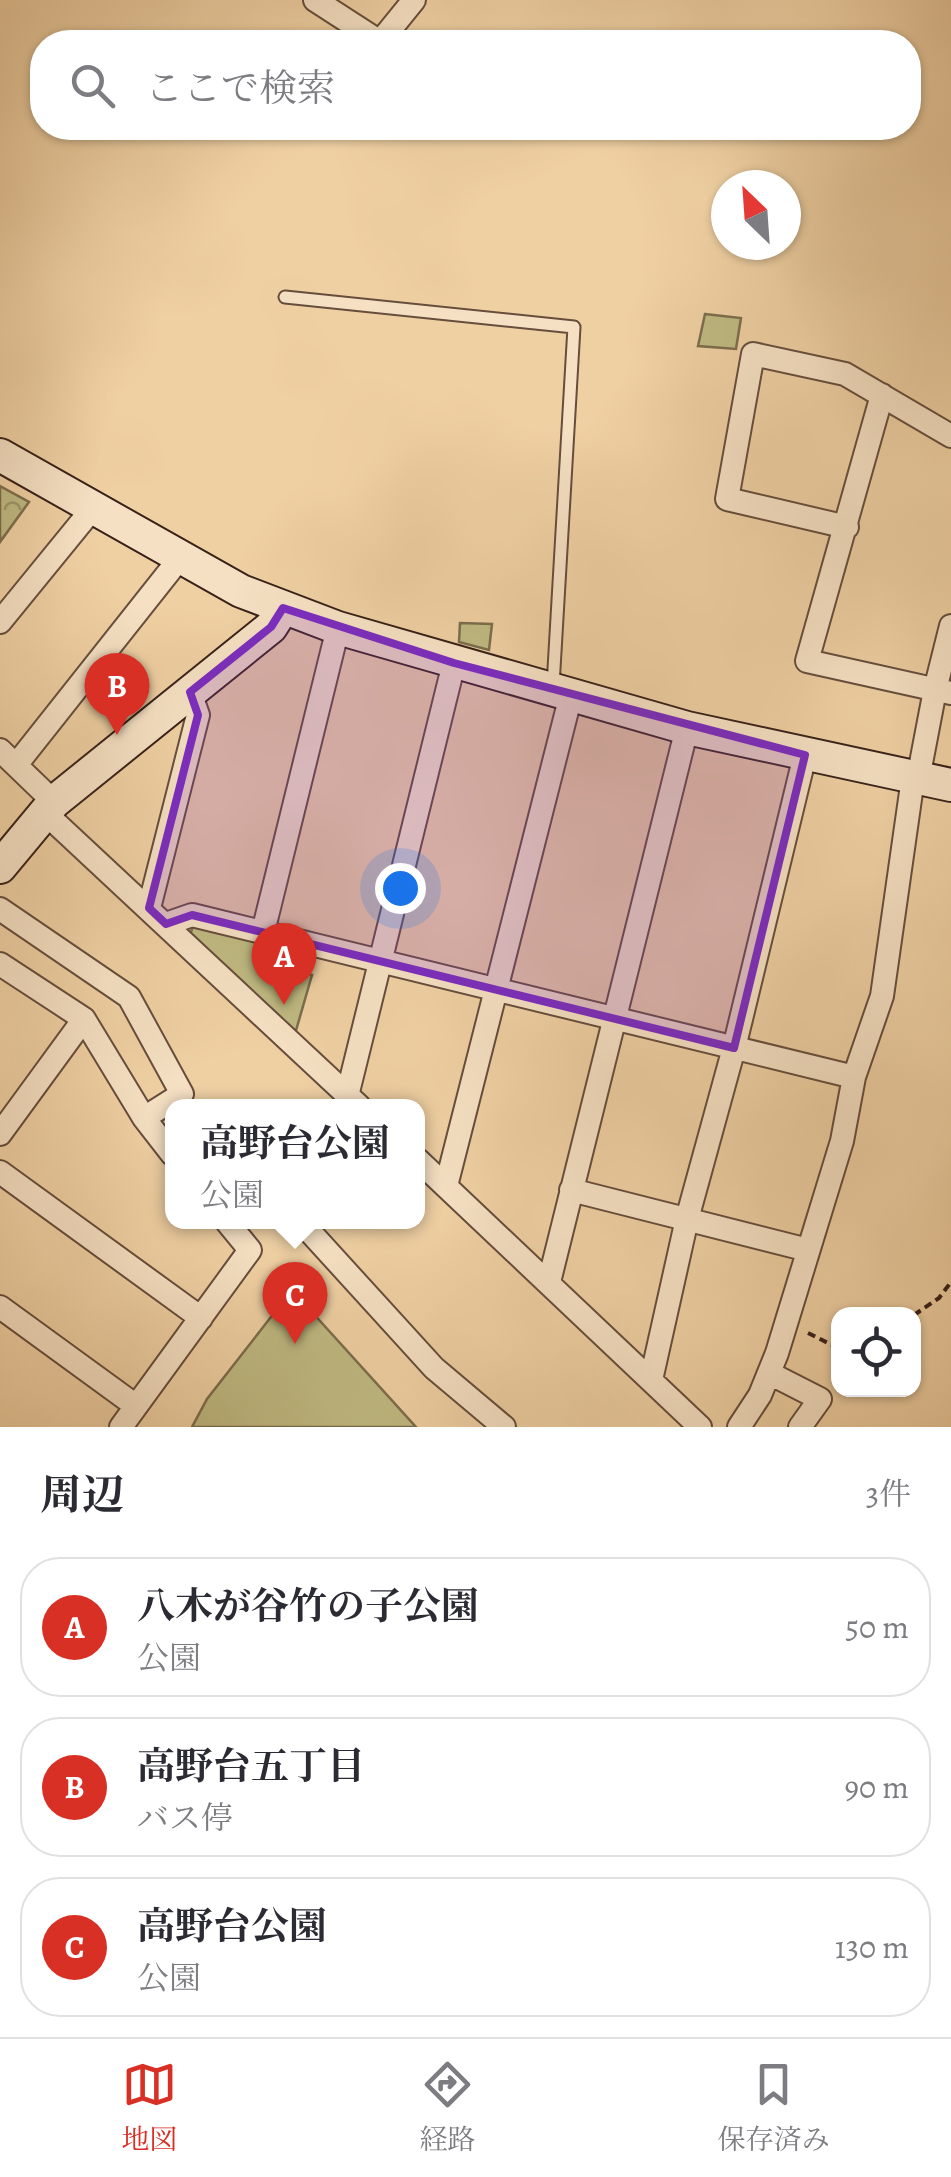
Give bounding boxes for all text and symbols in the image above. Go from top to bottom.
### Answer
search box [30,30,921,140]
icon: search [65,58,120,113]
text: ここで検索 [145,62,335,114]
north arrow [711,170,801,260]
pin: B [84,652,150,735]
your location [375,863,426,914]
pin: A [252,922,316,1005]
popup [165,1099,425,1229]
text: 高野台公園 [200,1117,390,1169]
text: 公園 [200,1173,264,1217]
pin: C [262,1262,328,1344]
map controls [831,1307,921,1397]
button: locate [831,1307,921,1397]
text: 周辺 [40,1466,124,1523]
text: 3件 [866,1472,911,1516]
text: 八木が谷竹の子公園 [137,1580,479,1632]
text: A [64,1605,85,1649]
text: 50 m [845,1605,909,1649]
text: 公園 [137,1636,201,1680]
text: 高野台五丁目 [137,1740,365,1792]
text: B [64,1765,85,1809]
text: 90 m [844,1765,909,1809]
text: バス停 [137,1796,233,1840]
text: 高野台公園 [137,1900,327,1952]
text: C [65,1925,84,1969]
text: 130 m [835,1925,909,1969]
text: 公園 [137,1956,201,2000]
tab: 地図 [121,2057,177,2159]
tab: 経路 [419,2057,476,2159]
tab: 保存済み [718,2057,830,2159]

